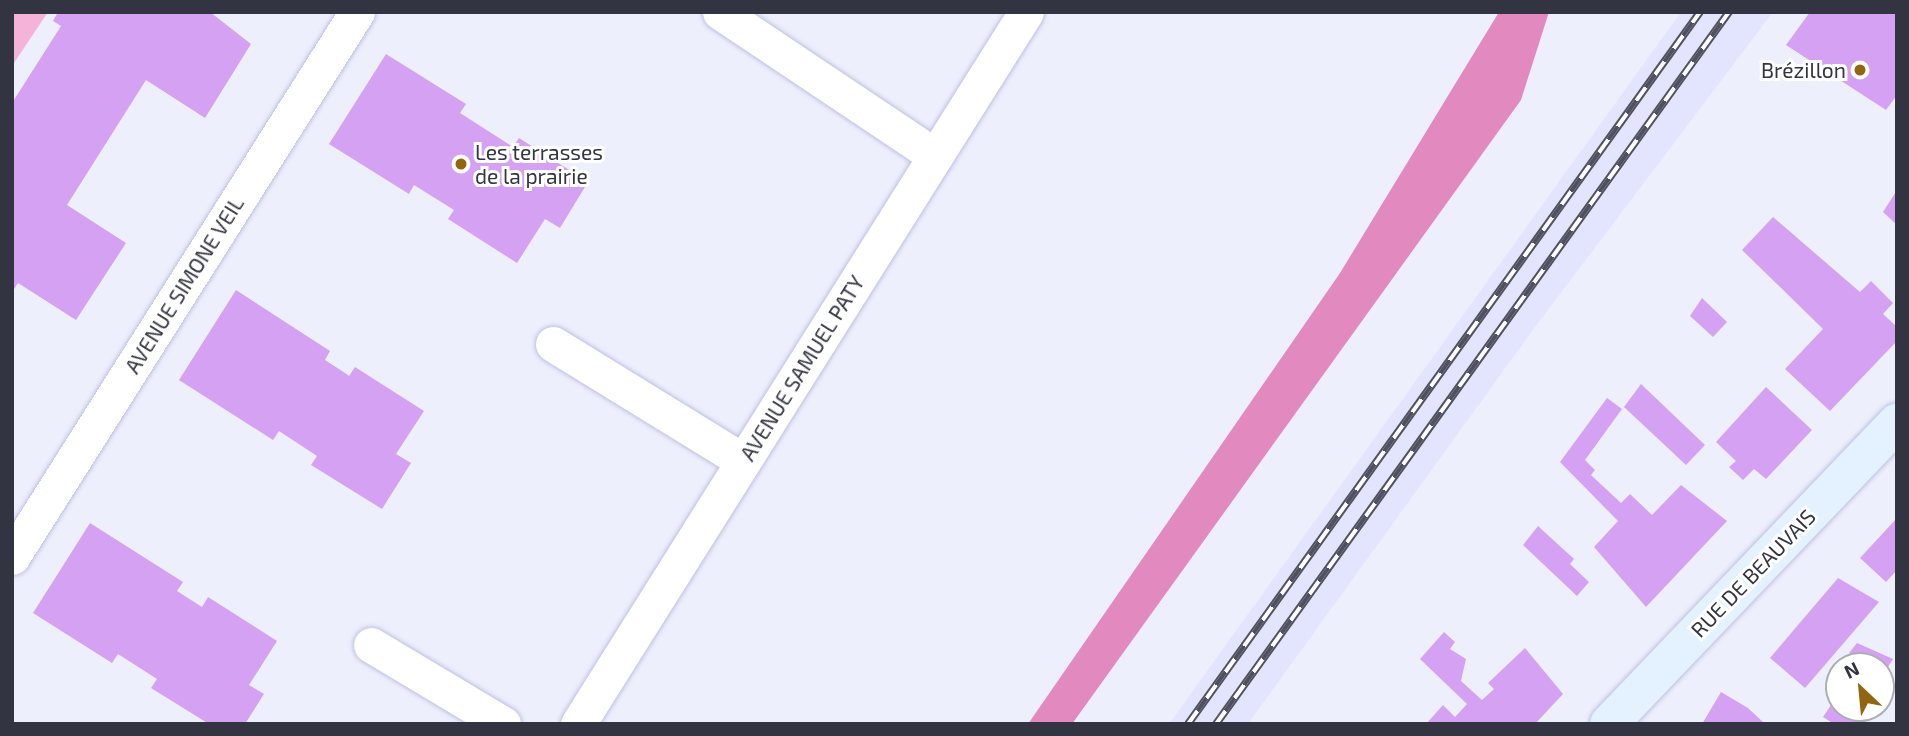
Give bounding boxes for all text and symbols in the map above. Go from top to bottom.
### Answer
place label: Brézillon [1761,57,1846,83]
marker: Brézillon [1852,62,1868,78]
place label: Les terrasses de la prairie [475,139,603,189]
marker: Les terrasses de la prairie [453,156,469,172]
street label: AVENUE SIMONE VEIL [119,192,249,378]
street label: AVENUE SAMUEL PATY [735,270,869,466]
street label: RUE DE BEAUVAIS [1686,504,1820,642]
north arrow [1825,652,1895,722]
text: N [1840,656,1863,683]

